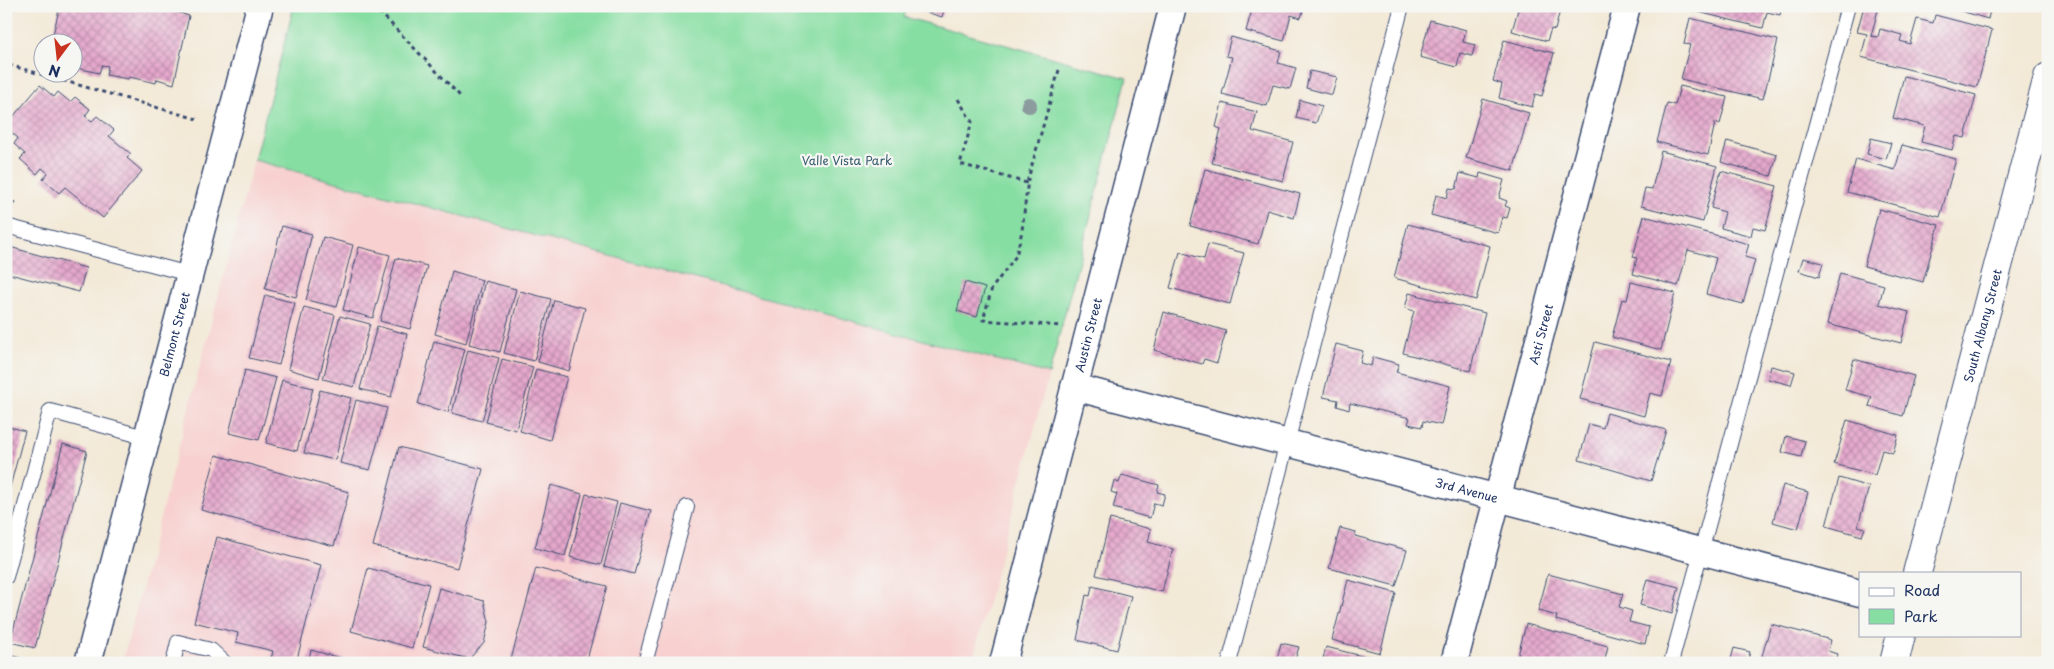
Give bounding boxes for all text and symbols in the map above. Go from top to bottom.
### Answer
north arrow [32,32,82,82]
text: N [46,59,63,83]
park label: Valle Vista Park [802,151,892,169]
street label: South Albany Street [1959,267,2006,384]
street label: Belmont Street [154,289,194,378]
street label: Austin Street [1070,296,1106,374]
street label: Asti Street [1524,302,1557,366]
street label: 3rd Avenue [1433,473,1501,507]
legend [1859,572,2022,636]
text: Road [1904,578,1940,601]
text: Park [1904,604,1938,627]

